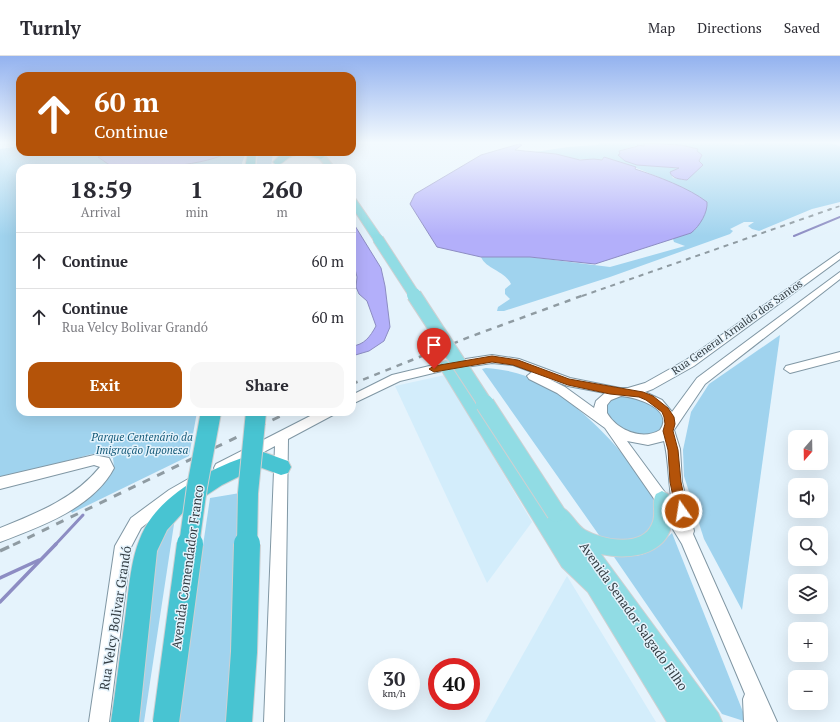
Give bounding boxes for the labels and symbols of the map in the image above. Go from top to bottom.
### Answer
street label: Rua General Arnaldo dos Santos [669,276,805,378]
pin [417,328,451,369]
park label: Parque Centenário da Imigração Japonesa [90,430,193,458]
north arrow [788,430,828,470]
street label: Avenida Comendador Franco [167,484,207,650]
position arrow [661,490,703,532]
street label: Avenida Senador Salgado Filho [576,538,692,694]
street label: Rua Velcy Bolivar Grandó [95,544,135,692]
speed limit sign: 40 [428,658,480,710]

